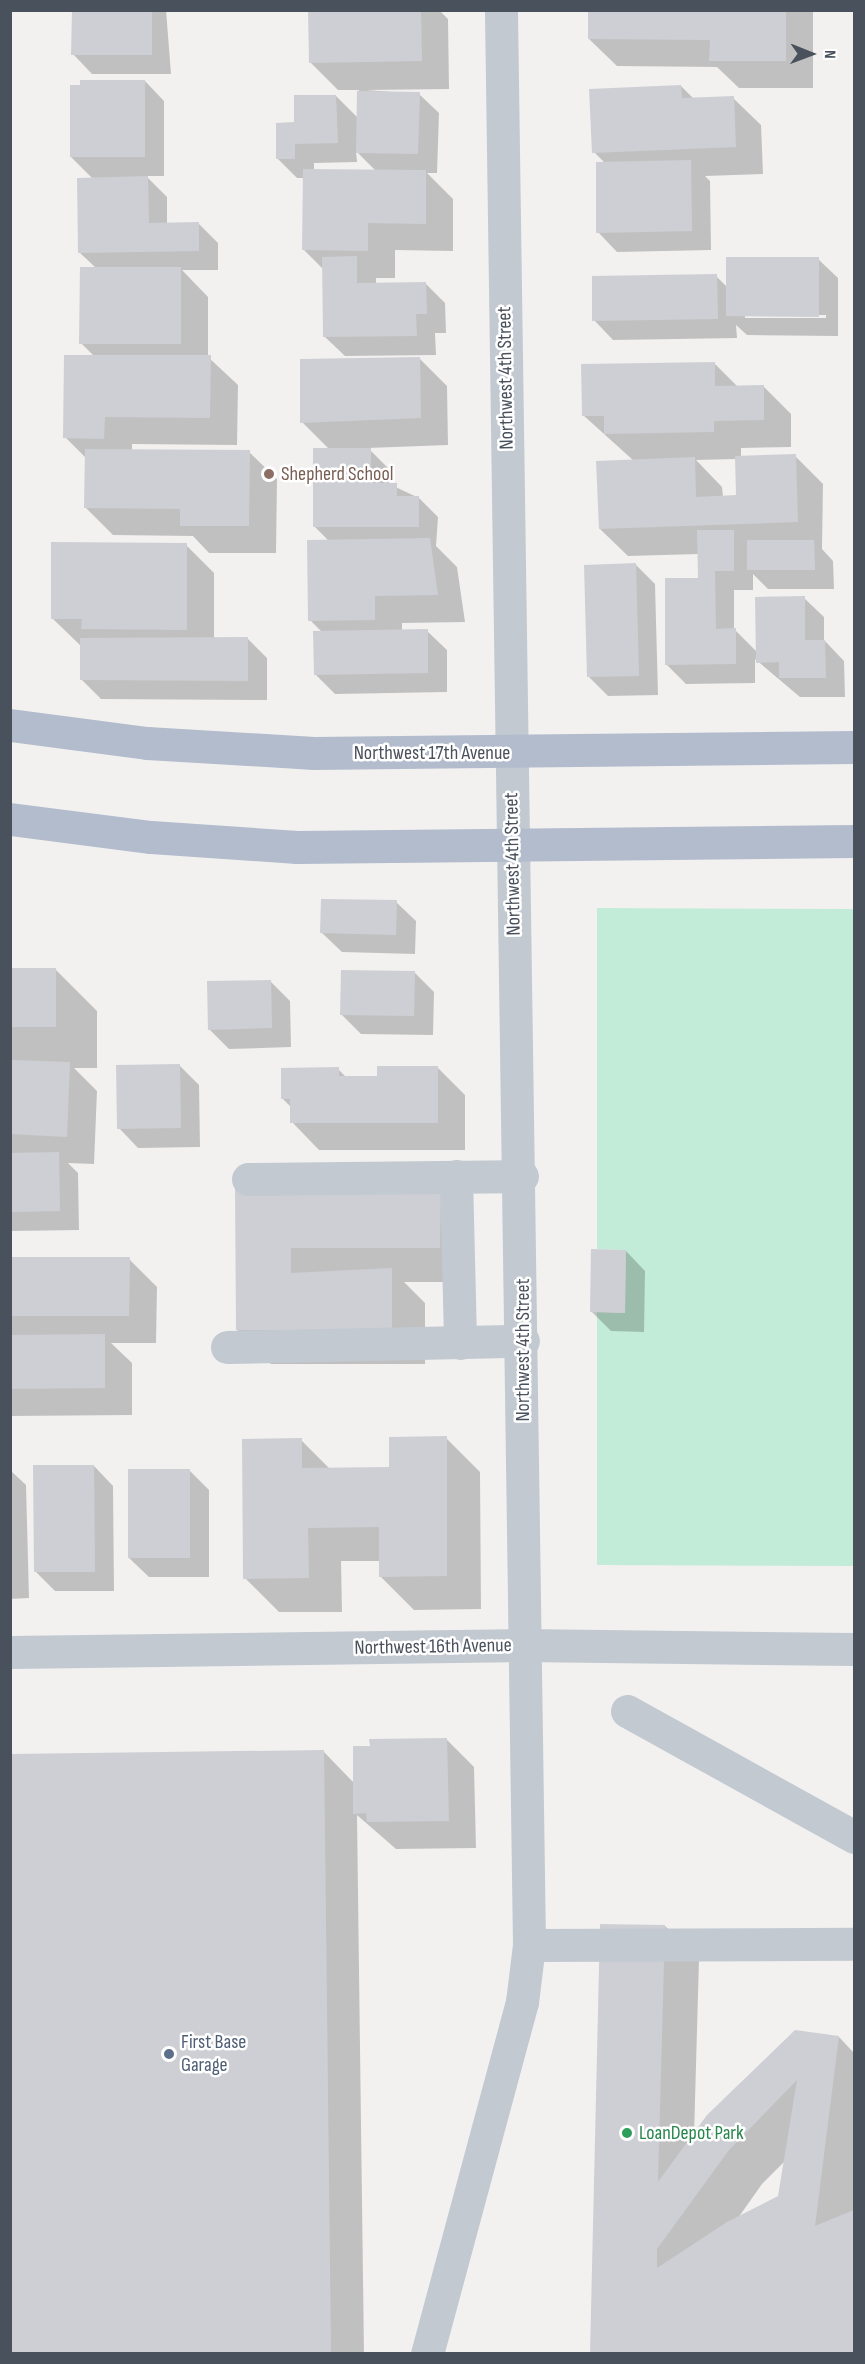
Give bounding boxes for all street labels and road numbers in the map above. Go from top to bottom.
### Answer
street label: Northwest 4th Street [493,306,519,450]
street label: Northwest 17th Avenue [354,741,510,765]
street label: Northwest 4th Street [500,792,526,936]
street label: Northwest 4th Street [511,1278,535,1422]
street label: Northwest 16th Avenue [354,1634,512,1660]

